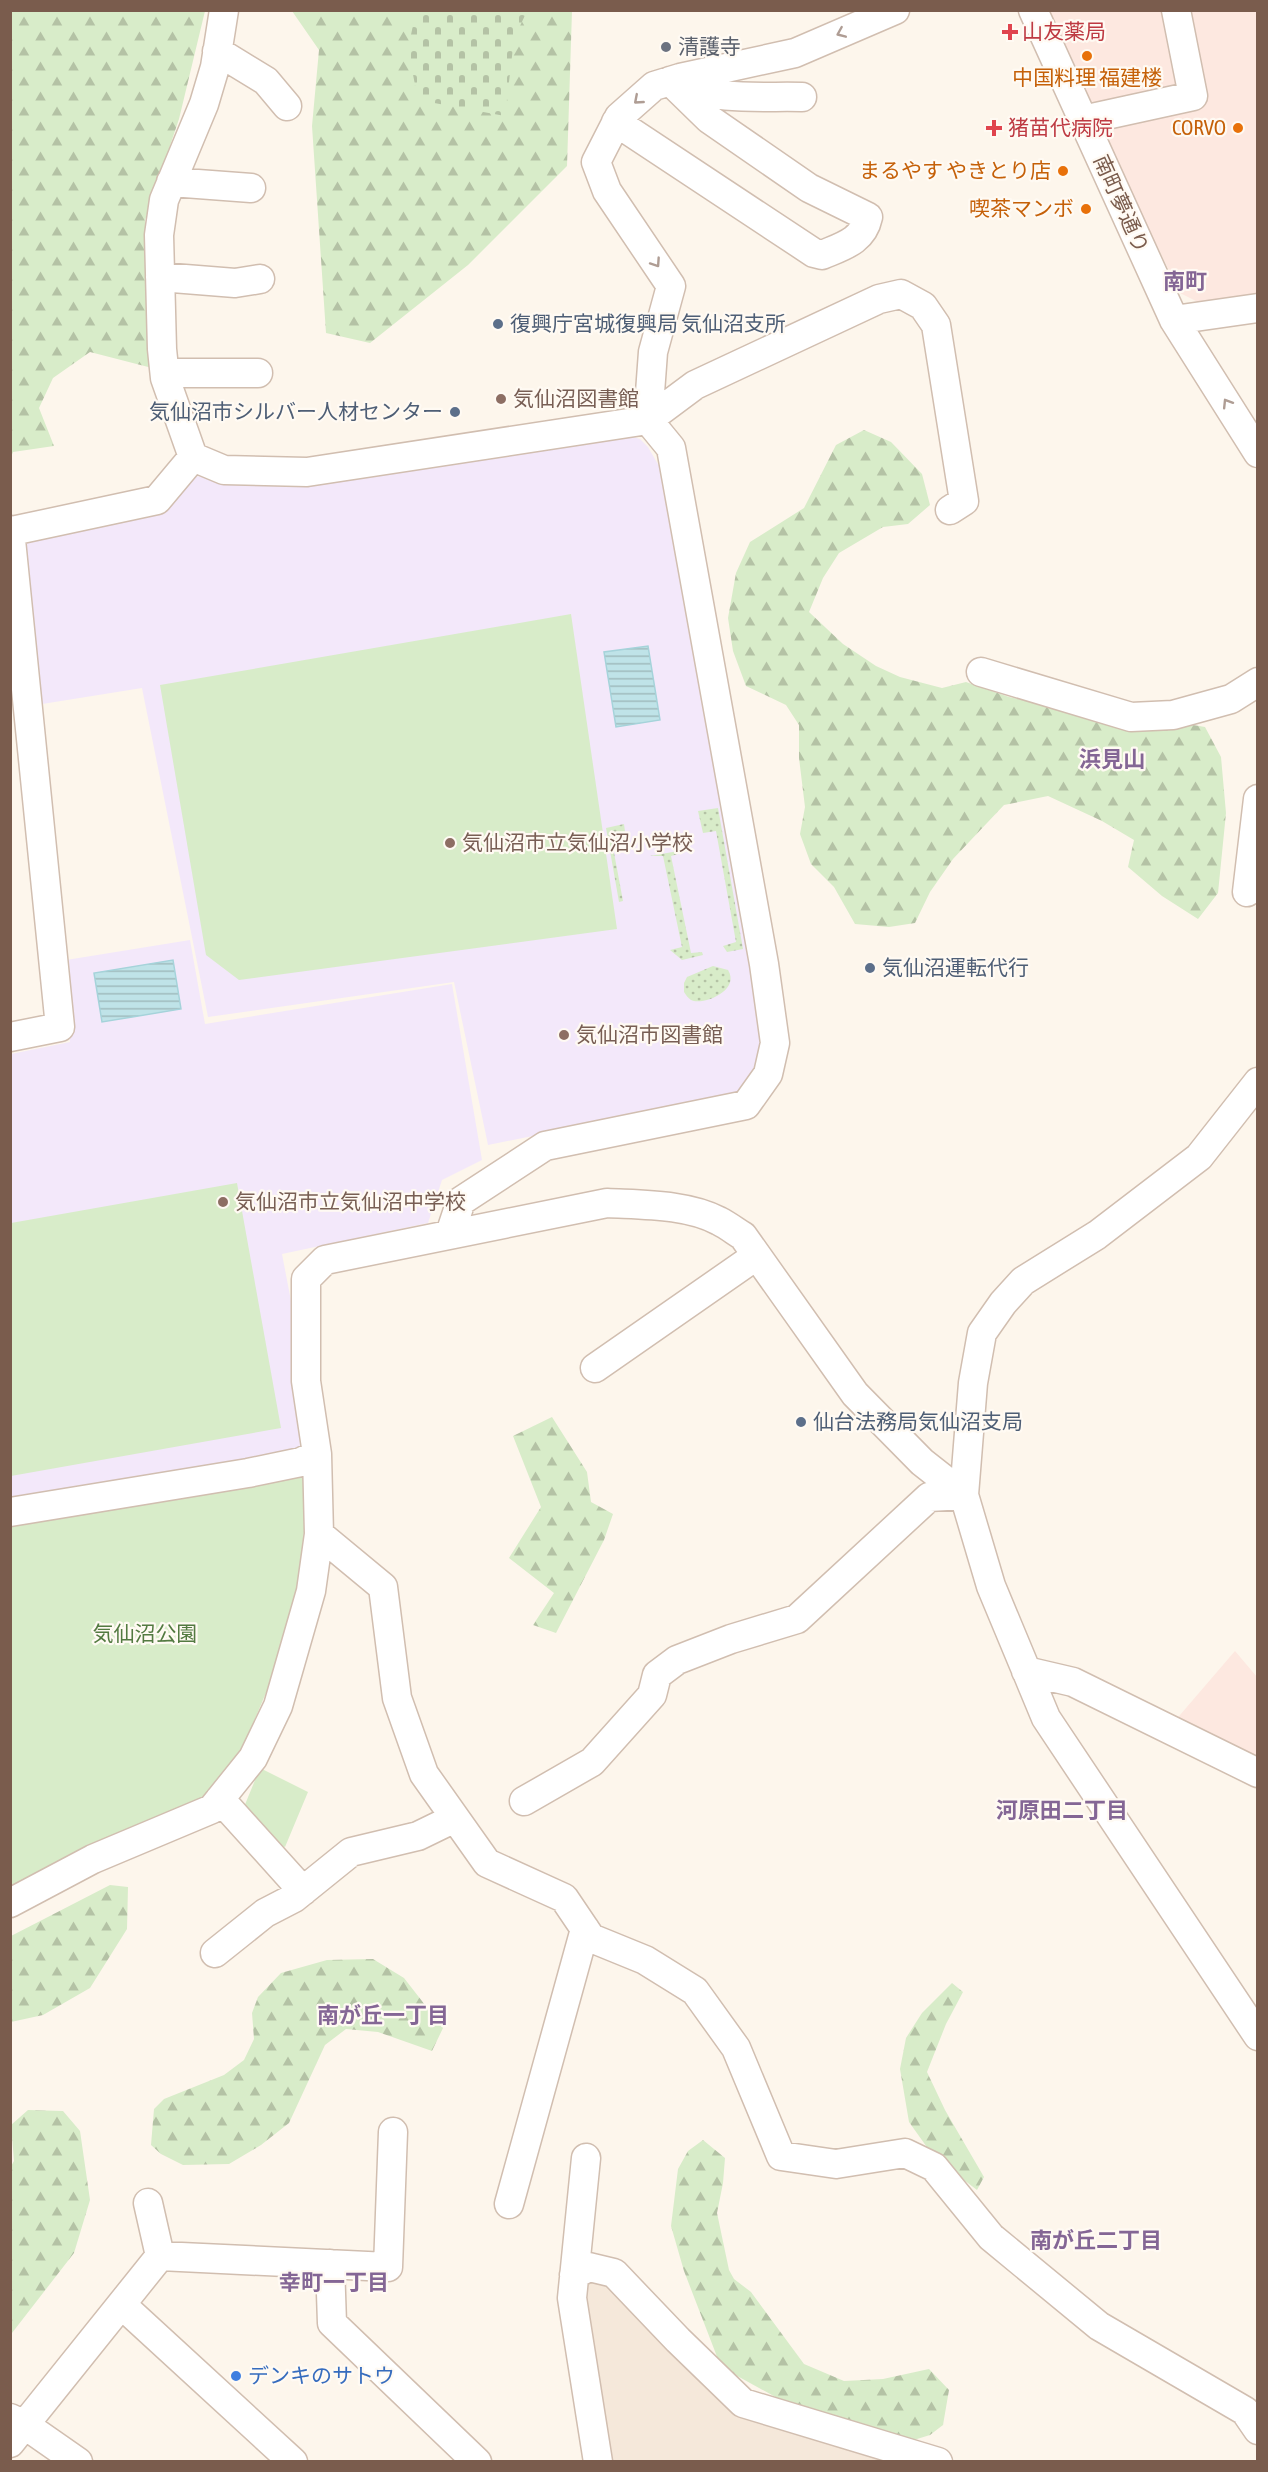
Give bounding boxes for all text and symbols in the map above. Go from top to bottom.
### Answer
place label: 山友薬局 [1022,19,1106,43]
marker: 山友薬局 [1003,25,1017,39]
one-way arrow [837,26,848,38]
place label: 清護寺 [678,34,741,58]
marker: 清護寺 [659,40,673,54]
marker: 中国料理 福建楼 [1080,49,1094,63]
place label: 中国料理 福建楼 [1012,65,1162,89]
one-way arrow [634,93,645,104]
place label: 猪苗代病院 [1008,115,1113,139]
place label: CORVO [1172,115,1226,139]
marker: 猪苗代病院 [985,119,1003,137]
marker: CORVO [1231,121,1245,135]
street label: 南町夢通り [1090,151,1154,256]
place label: まるやす やきとり店 [859,158,1051,182]
marker: まるやす やきとり店 [1056,164,1070,178]
place label: 喫茶マンボ [969,196,1074,220]
marker: 喫茶マンボ [1079,202,1093,216]
one-way arrow [649,257,660,268]
district label: 南町 [1163,268,1207,294]
place label: 復興庁宮城復興局 気仙沼支所 [510,311,786,335]
marker: 復興庁宮城復興局 気仙沼支所 [491,317,505,331]
place label: 気仙沼図書館 [513,386,639,410]
marker: 気仙沼図書館 [494,392,508,406]
place label: 気仙沼市シルバー人材センター [149,399,443,423]
one-way arrow [1223,399,1234,410]
marker: 気仙沼市シルバー人材センター [448,405,462,419]
district label: 浜見山 [1079,746,1145,772]
place label: 気仙沼市立気仙沼小学校 [462,830,693,854]
marker: 気仙沼市立気仙沼小学校 [443,836,457,850]
place label: 気仙沼運転代行 [882,955,1029,979]
marker: 気仙沼運転代行 [863,961,877,975]
place label: 気仙沼市図書館 [576,1022,723,1046]
marker: 気仙沼市図書館 [557,1028,571,1042]
place label: 気仙沼市立気仙沼中学校 [235,1189,466,1213]
marker: 気仙沼市立気仙沼中学校 [216,1195,230,1209]
place label: 仙台法務局気仙沼支局 [813,1409,1023,1433]
marker: 仙台法務局気仙沼支局 [794,1415,808,1429]
park label: 気仙沼公園 [93,1621,198,1645]
district label: 河原田二丁目 [996,1797,1128,1823]
district label: 南が丘一丁目 [317,2002,449,2028]
district label: 南が丘二丁目 [1030,2227,1162,2253]
district label: 幸町一丁目 [279,2269,389,2295]
place label: デンキのサトウ [248,2363,395,2387]
marker: デンキのサトウ [229,2369,243,2383]

